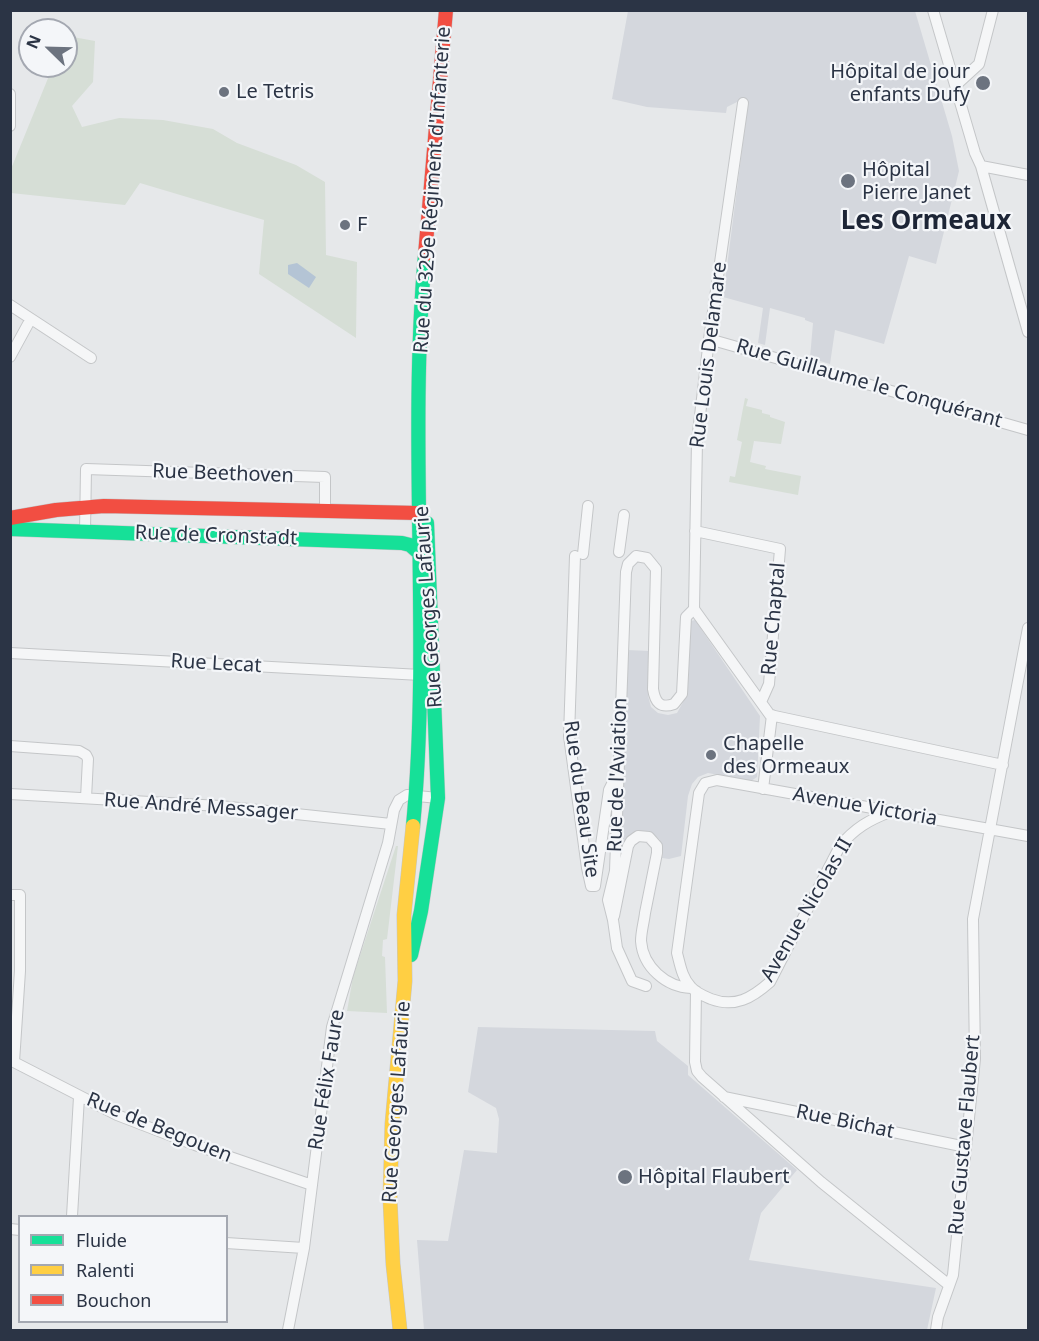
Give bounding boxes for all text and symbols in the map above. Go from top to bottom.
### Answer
north arrow [18,18,78,78]
street label: Rue du 329e Régiment d'Infanterie [410,26,456,354]
text: N [21,31,46,52]
place label: Hôpital de jour enfants Dufy [830,60,970,107]
marker: Hôpital de jour enfants Dufy [974,74,992,92]
place label: Le Tetris [236,80,314,104]
marker: Le Tetris [217,85,231,99]
place label: Hôpital Pierre Janet [862,158,971,205]
marker: Hôpital Pierre Janet [839,172,857,190]
district label: Les Ormeaux [841,206,1011,238]
place label: F [357,213,367,237]
marker: F [338,218,352,232]
street label: Rue Louis Delamare [686,260,732,450]
street label: Rue Guillaume le Conquérant [733,334,1005,434]
street label: Rue Beethoven [152,460,294,488]
street label: Rue Georges Lafaurie [410,505,448,709]
street label: Rue de Cronstadt [134,521,298,551]
street label: Rue Chaptal [757,561,791,677]
street label: Rue Lecat [170,650,262,678]
street label: Rue de l'Aviation [603,697,633,853]
street label: Rue du Beau Site [558,719,604,879]
place label: Chapelle des Ormeaux [723,732,849,779]
marker: Chapelle des Ormeaux [704,748,718,762]
street label: Avenue Victoria [791,782,939,832]
street label: Rue André Messager [103,788,299,826]
street label: Avenue Nicolas II [756,834,858,986]
street label: Rue Georges Lafaurie [378,1000,416,1204]
street label: Rue Félix Faure [304,1008,350,1152]
street label: Rue Gustave Flaubert [944,1034,986,1236]
street label: Rue de Begouen [83,1088,235,1168]
street label: Rue Bichat [794,1100,896,1144]
place label: Hôpital Flaubert [638,1165,789,1189]
marker: Hôpital Flaubert [616,1168,634,1186]
legend [18,1215,228,1323]
text: Fluide [76,1228,127,1252]
text: Ralenti [76,1258,134,1282]
text: Bouchon [76,1288,152,1312]

